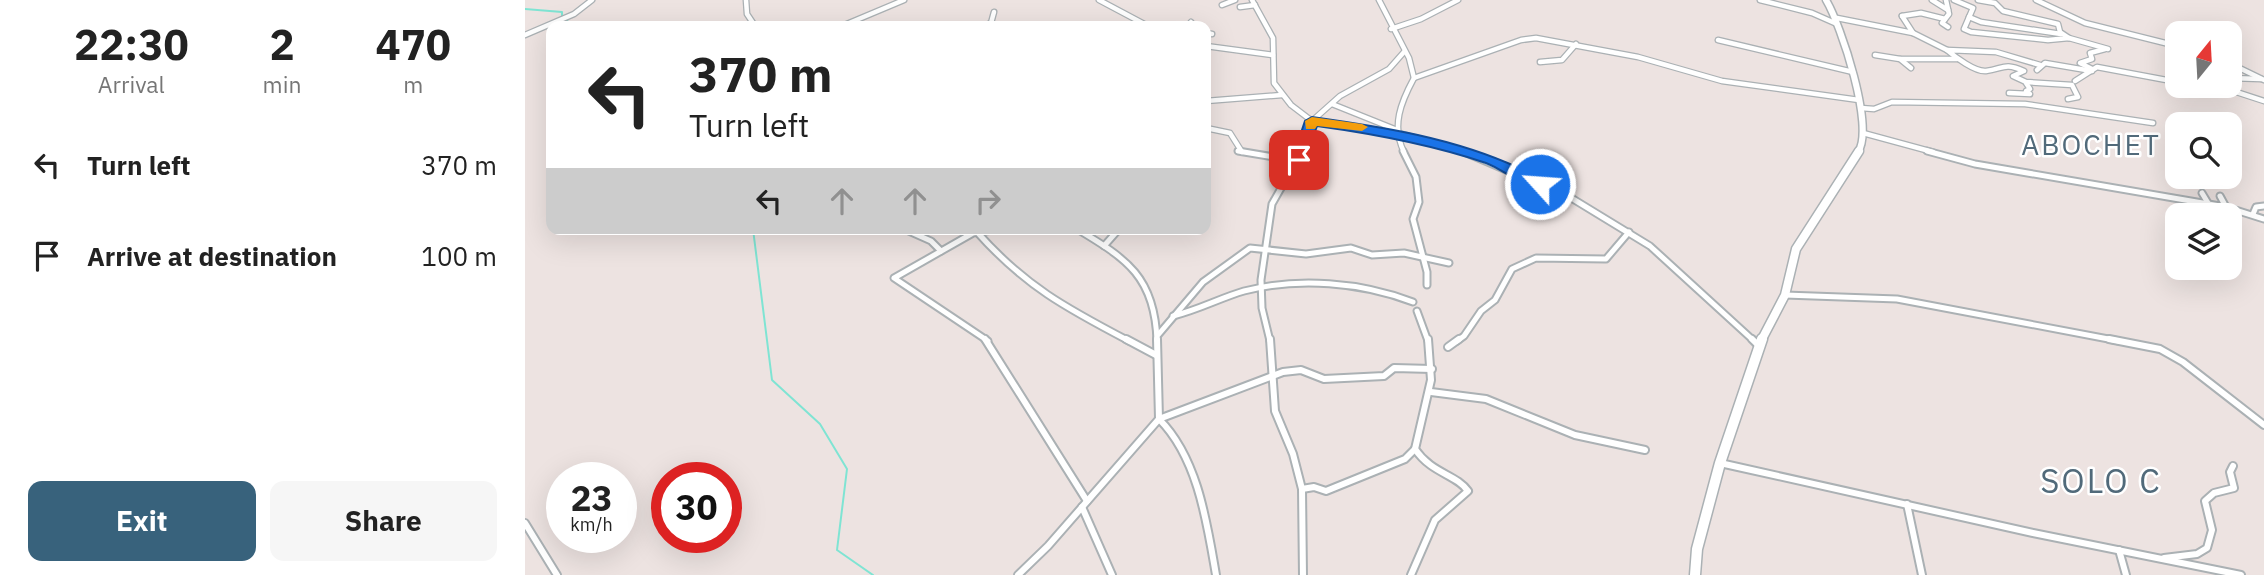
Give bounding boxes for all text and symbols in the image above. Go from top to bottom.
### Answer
text: 22:30 [74,17,189,72]
text: 2 [269,17,295,72]
text: 470 [375,17,451,72]
north arrow [2165,21,2242,98]
map controls [2165,21,2242,280]
text: 370 m [689,42,833,105]
icon: left [574,49,665,140]
text: Arrival [98,69,165,99]
text: min [263,69,301,99]
text: m [403,69,423,99]
text: Turn left [689,104,809,146]
button: search [2165,112,2242,189]
district label: ABOCHET [2021,126,2161,163]
pin [1269,130,1329,190]
icon: arrive [1280,141,1318,179]
icon: left [28,146,66,184]
position arrow [1503,147,1577,221]
text: Turn left [87,148,190,182]
text: 370 m [421,148,497,182]
icon: left [750,182,788,220]
icon: ahead [823,182,861,220]
icon: ahead [896,182,934,220]
icon: right [969,182,1007,220]
button: layers [2165,203,2242,280]
icon: arrive [28,237,66,275]
text: Arrive at destination [87,239,337,273]
text: 100 m [421,239,497,273]
district label: SOLO C [2040,459,2162,502]
speed limit sign: 30 [651,462,742,553]
text: 23 [570,475,613,521]
button: Exit [28,481,256,561]
button: Share [270,481,497,561]
text: km/h [570,513,613,536]

